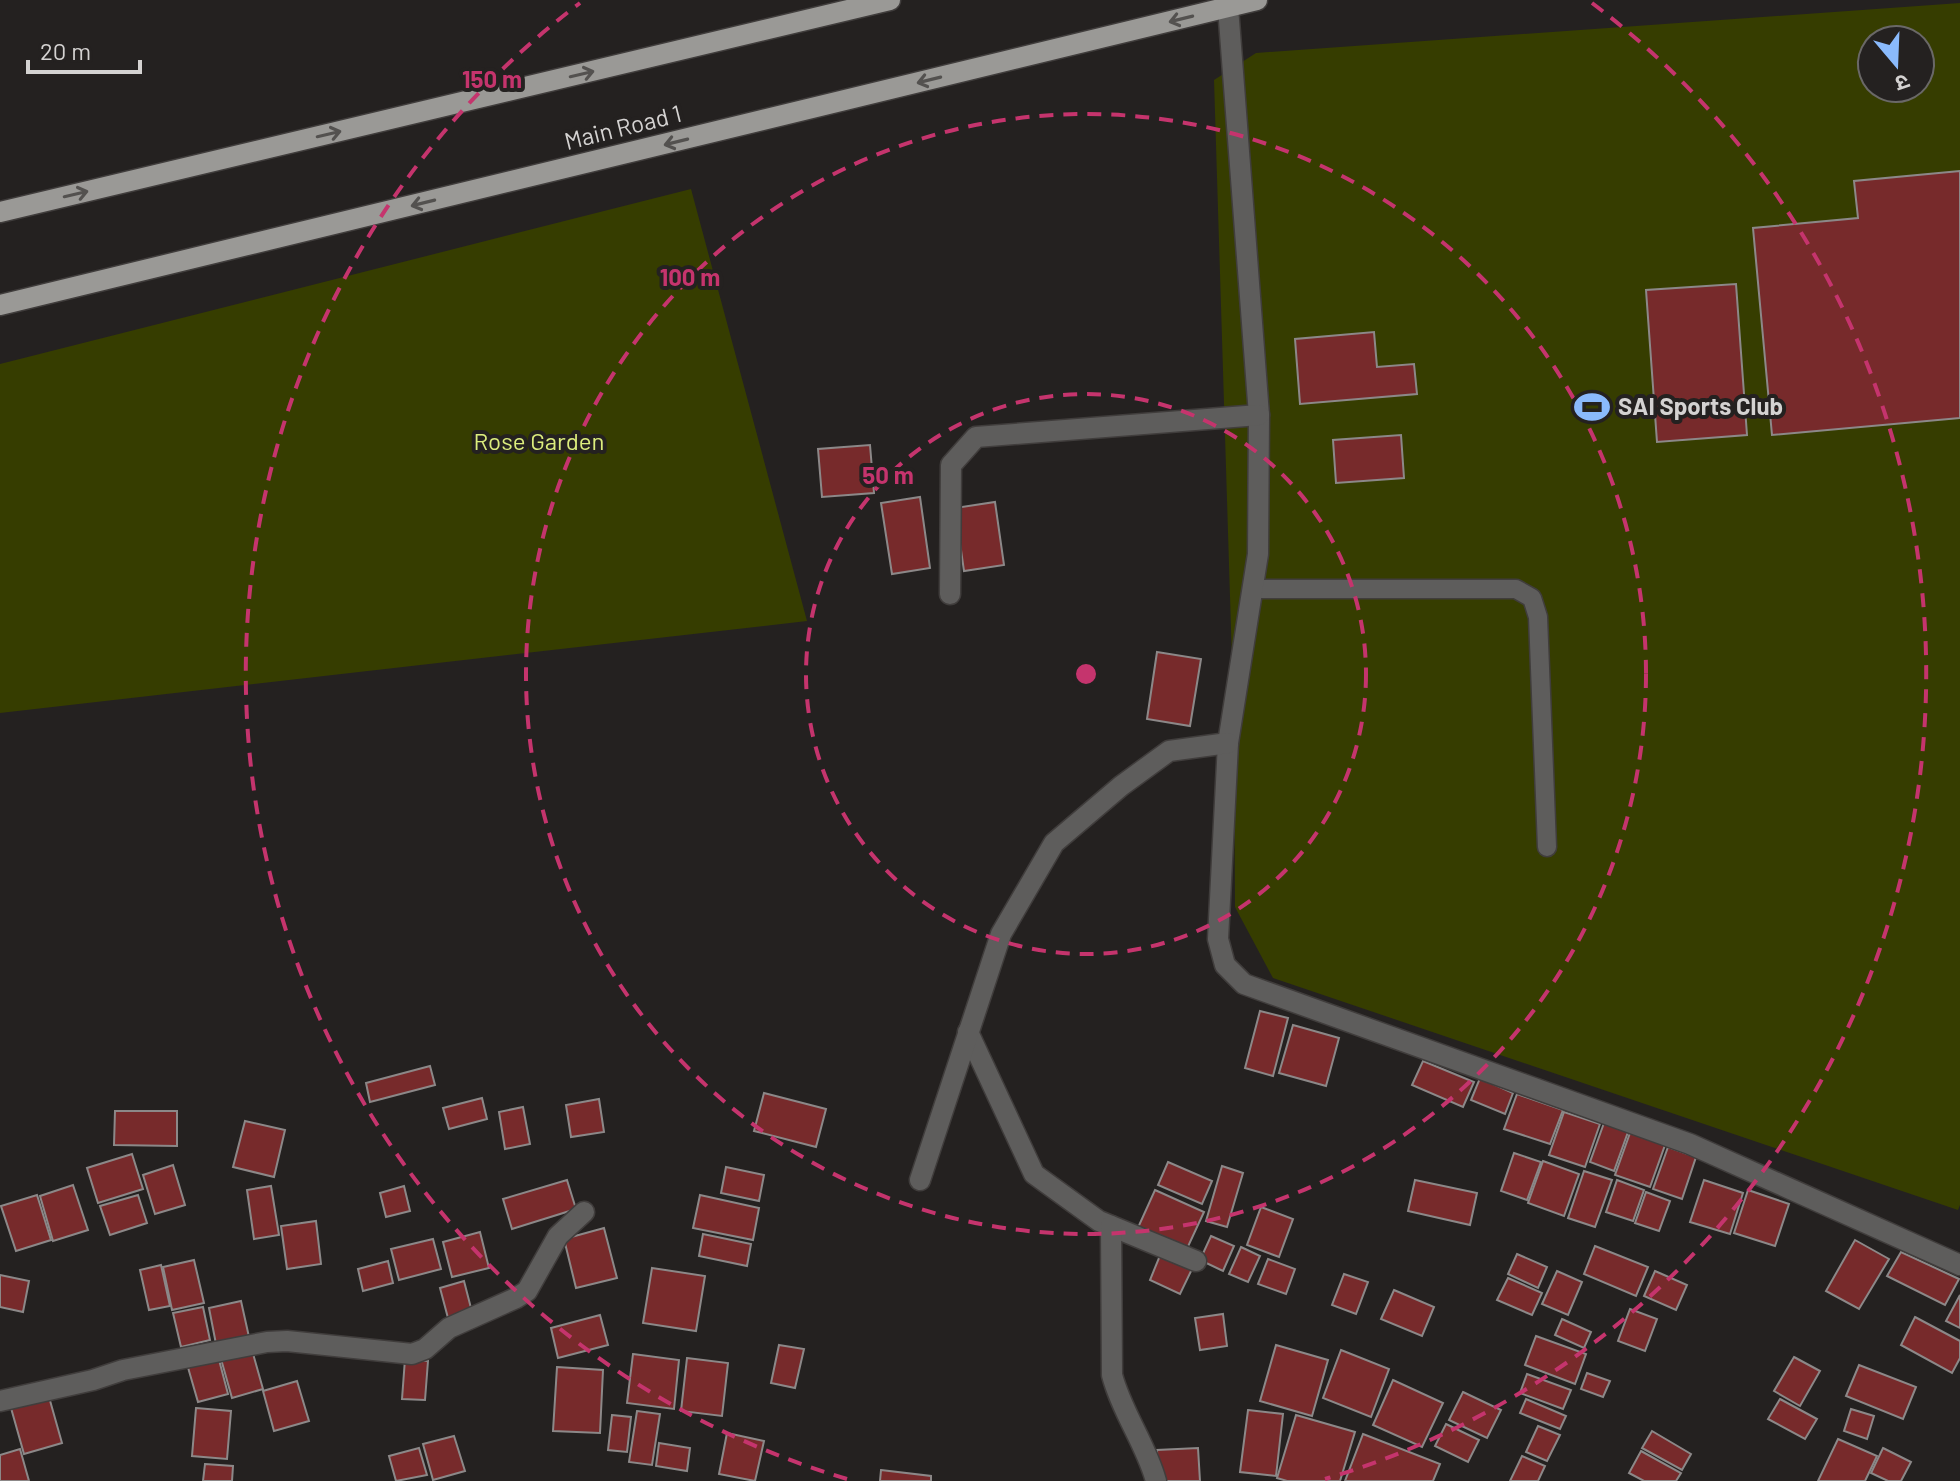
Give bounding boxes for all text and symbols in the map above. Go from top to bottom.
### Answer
one-way arrow [1169,13,1195,28]
scale bar [28,24,140,74]
north arrow [1856,24,1936,104]
text: 20 m [40,36,91,65]
text: 150 m [462,64,522,93]
one-way arrow [568,65,594,80]
text: उ [1891,69,1913,99]
one-way arrow [916,74,942,89]
street label: Main Road 1 [561,98,684,155]
one-way arrow [315,126,341,141]
one-way arrow [664,135,689,150]
one-way arrow [62,186,88,201]
one-way arrow [411,196,437,211]
text: 100 m [660,262,720,291]
sports icon: SAI Sports Club [1573,388,1611,426]
place label: SAI Sports Club [1618,391,1783,420]
park label: Rose Garden [473,426,605,455]
text: 50 m [862,460,914,489]
centre of rings [1072,660,1100,688]

